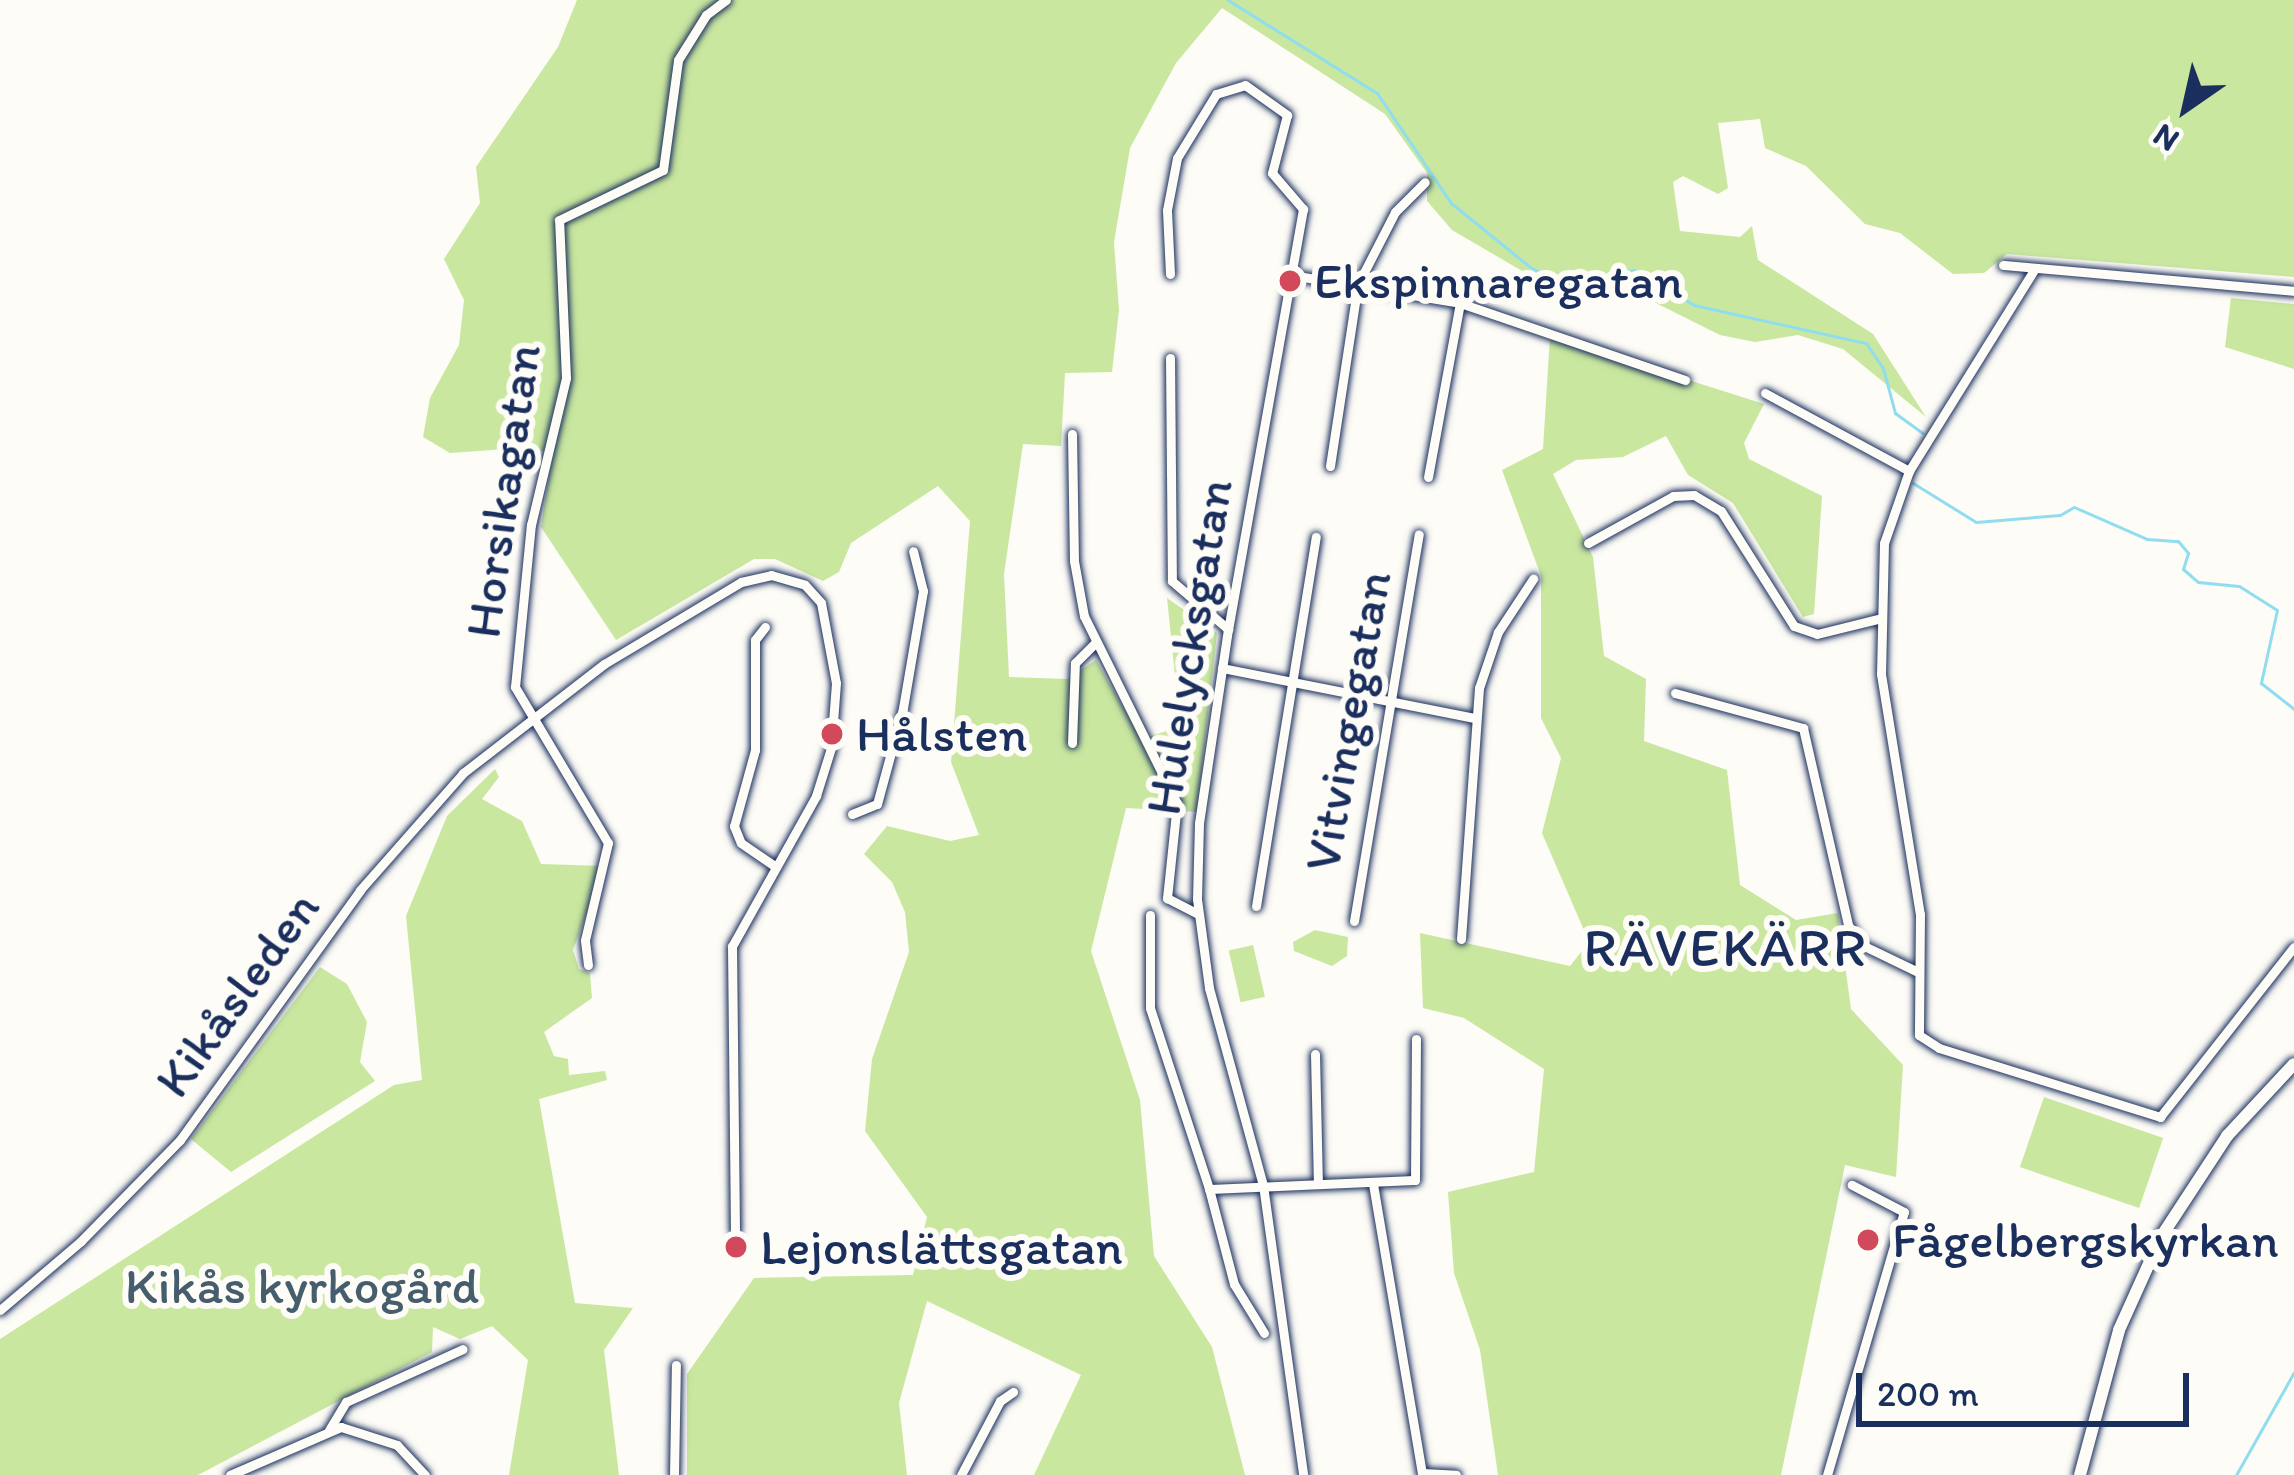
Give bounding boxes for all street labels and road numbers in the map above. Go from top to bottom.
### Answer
street label: Horsikagatan [452,340,554,642]
street label: Hulelycksgatan [1132,475,1246,819]
street label: Vitvingegatan [1291,566,1405,876]
street label: Kikåsleden [142,879,332,1109]

